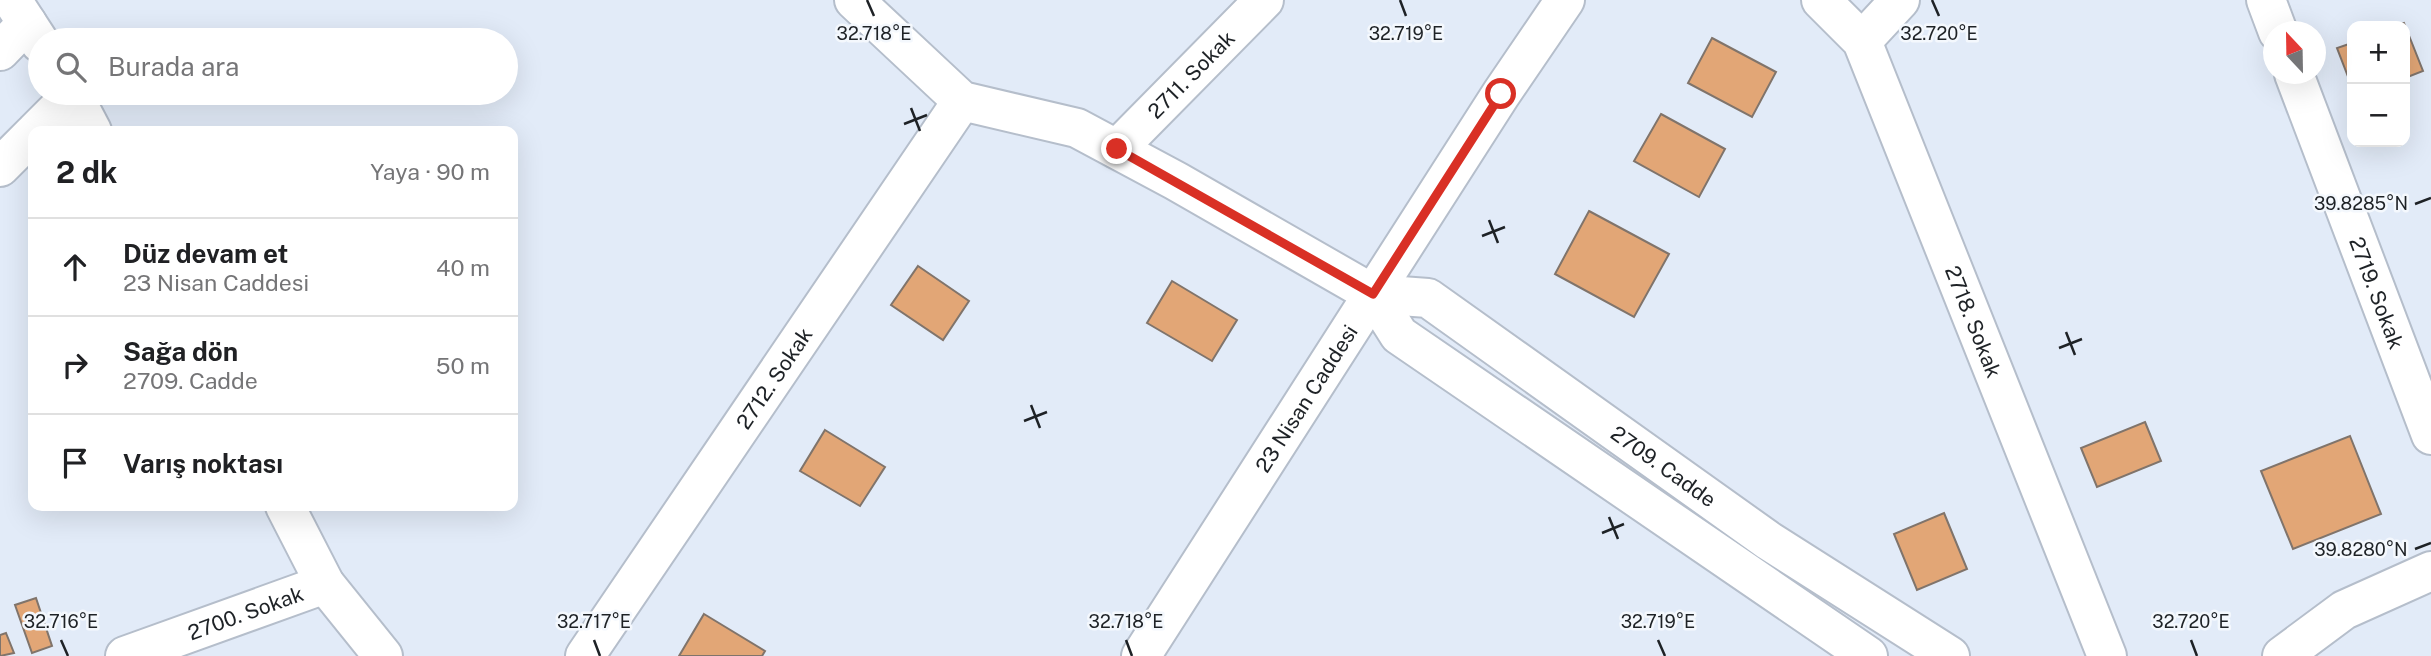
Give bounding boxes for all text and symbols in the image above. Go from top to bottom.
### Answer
north arrow [2263,21,2326,84]
map controls [2347,21,2410,147]
button: + [2347,21,2410,84]
text: 32.718°E [837,23,911,44]
text: 32.719°E [1369,23,1443,44]
text: 32.720°E [1900,23,1978,44]
street label: 2711. Sokak [1142,25,1240,123]
search box [28,28,518,105]
icon: search [52,48,90,86]
text: Burada ara [108,51,239,82]
route start [1485,78,1516,109]
button: − [2347,84,2410,147]
route end [1101,133,1132,164]
text: 2 dk [56,154,117,190]
text: Yaya · 90 m [370,158,490,185]
text: 39.8285°N [2314,193,2408,214]
street label: 2719. Sokak [2344,233,2410,352]
text: Düz devam et [123,238,288,269]
icon: ahead [56,248,94,286]
text: 40 m [436,254,490,281]
street label: 2718. Sokak [1940,262,2007,381]
text: 23 Nisan Caddesi [123,269,309,296]
street label: 23 Nisan Caddesi [1250,320,1362,477]
street label: 2712. Sokak [731,322,817,434]
text: Sağa dön [123,336,238,367]
icon: right [56,346,94,384]
text: 50 m [436,352,490,379]
text: 2709. Cadde [123,367,258,394]
street label: 2709. Cadde [1606,420,1721,512]
icon: arrive [56,444,94,482]
text: Varış noktası [123,448,283,479]
text: 39.8280°N [2314,539,2408,560]
street label: 2700. Sokak [184,580,307,645]
text: 32.716°E [24,611,98,632]
text: 32.717°E [557,611,631,632]
text: 32.718°E [1089,611,1163,632]
text: 32.719°E [1621,611,1695,632]
text: 32.720°E [2152,611,2230,632]

